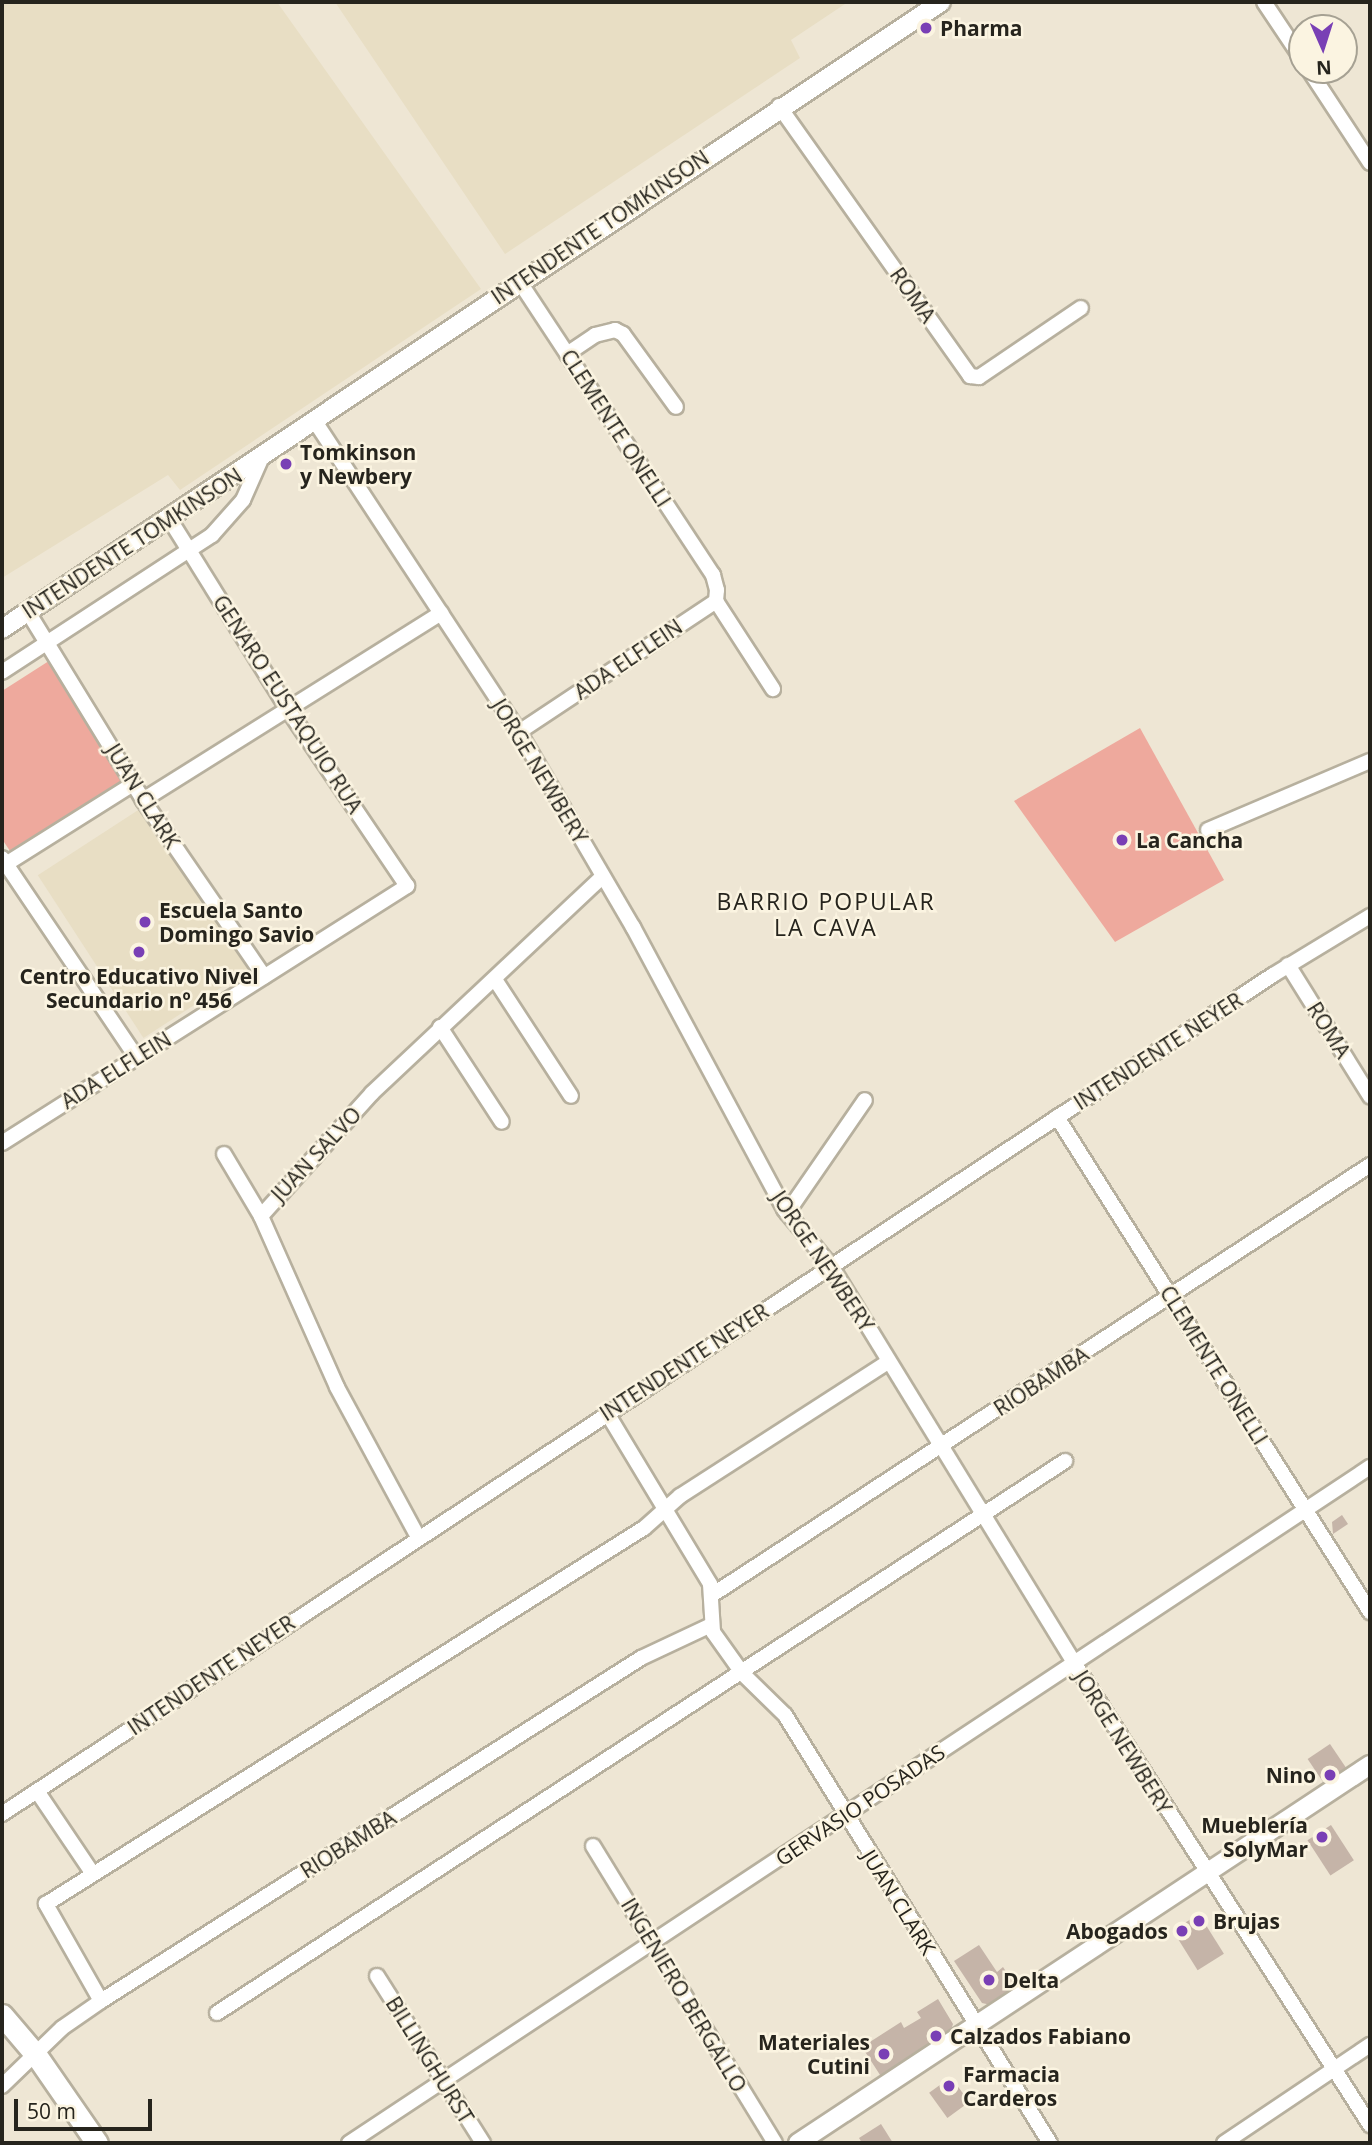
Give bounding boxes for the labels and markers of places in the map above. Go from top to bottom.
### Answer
place label: Pharma [940,15,1023,41]
marker: Pharma [918,20,934,36]
place label: Tomkinson y Newbery [300,439,416,489]
marker: Tomkinson y Newbery [278,456,294,472]
place label: La Cancha [1136,827,1243,853]
marker: La Cancha [1114,832,1130,848]
place label: Escuela Santo Domingo Savio [159,897,314,947]
marker: Escuela Santo Domingo Savio [137,914,153,930]
marker: Centro Educativo Nivel Secundario nº 456 [131,944,147,960]
place label: Centro Educativo Nivel Secundario nº 456 [19,963,259,1013]
place label: Nino [1266,1762,1316,1788]
marker: Nino [1322,1767,1338,1783]
place label: Mueblería SolyMar [1201,1812,1308,1862]
marker: Mueblería SolyMar [1314,1829,1330,1845]
place label: Brujas [1213,1908,1280,1934]
marker: Brujas [1191,1913,1207,1929]
place label: Abogados [1066,1918,1168,1944]
marker: Abogados [1174,1923,1190,1939]
place label: Delta [1003,1967,1059,1993]
marker: Delta [981,1972,997,1988]
place label: Calzados Fabiano [950,2023,1131,2049]
marker: Calzados Fabiano [928,2028,944,2044]
place label: Materiales Cutini [758,2029,870,2079]
marker: Materiales Cutini [876,2046,892,2062]
place label: Farmacia Carderos [963,2061,1060,2111]
marker: Farmacia Carderos [941,2078,957,2094]

